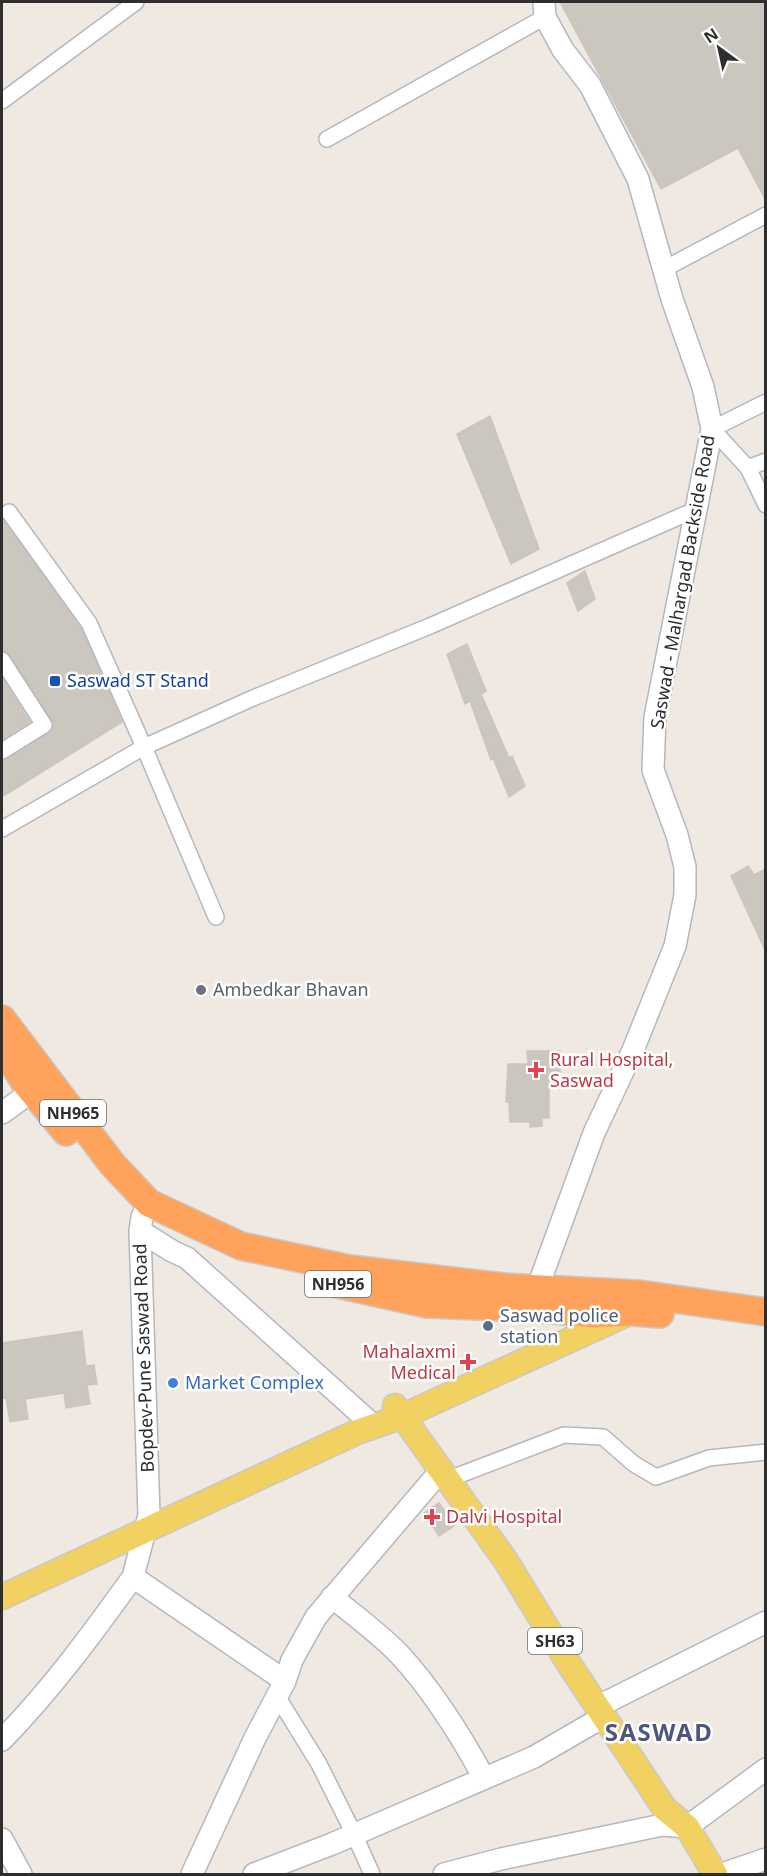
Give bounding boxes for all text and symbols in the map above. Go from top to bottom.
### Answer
north arrow [689,18,749,78]
text: N [699,23,722,48]
street label: Saswad - Malhargad Backside Road [644,433,720,731]
place label: Saswad ST Stand [67,668,209,692]
marker: Saswad ST Stand [48,674,62,688]
place label: Ambedkar Bhavan [213,977,369,1001]
marker: Ambedkar Bhavan [194,983,208,997]
place label: Rural Hospital, Saswad [550,1047,673,1092]
marker: Rural Hospital, Saswad [527,1061,545,1079]
road number: NH965 [40,1100,106,1126]
street label: Bopdev-Pune Saswad Road [127,1243,159,1473]
road number: NH956 [305,1271,371,1297]
place label: Saswad police station [500,1303,619,1348]
marker: Saswad police station [481,1319,495,1333]
place label: Mahalaxmi Medical [363,1339,456,1384]
marker: Mahalaxmi Medical [461,1355,475,1369]
place label: Market Complex [185,1370,324,1394]
marker: Market Complex [166,1376,180,1390]
place label: Dalvi Hospital [446,1504,562,1528]
marker: Dalvi Hospital [423,1508,441,1526]
road number: SH63 [528,1628,582,1654]
district label: SASWAD [605,1715,713,1748]

